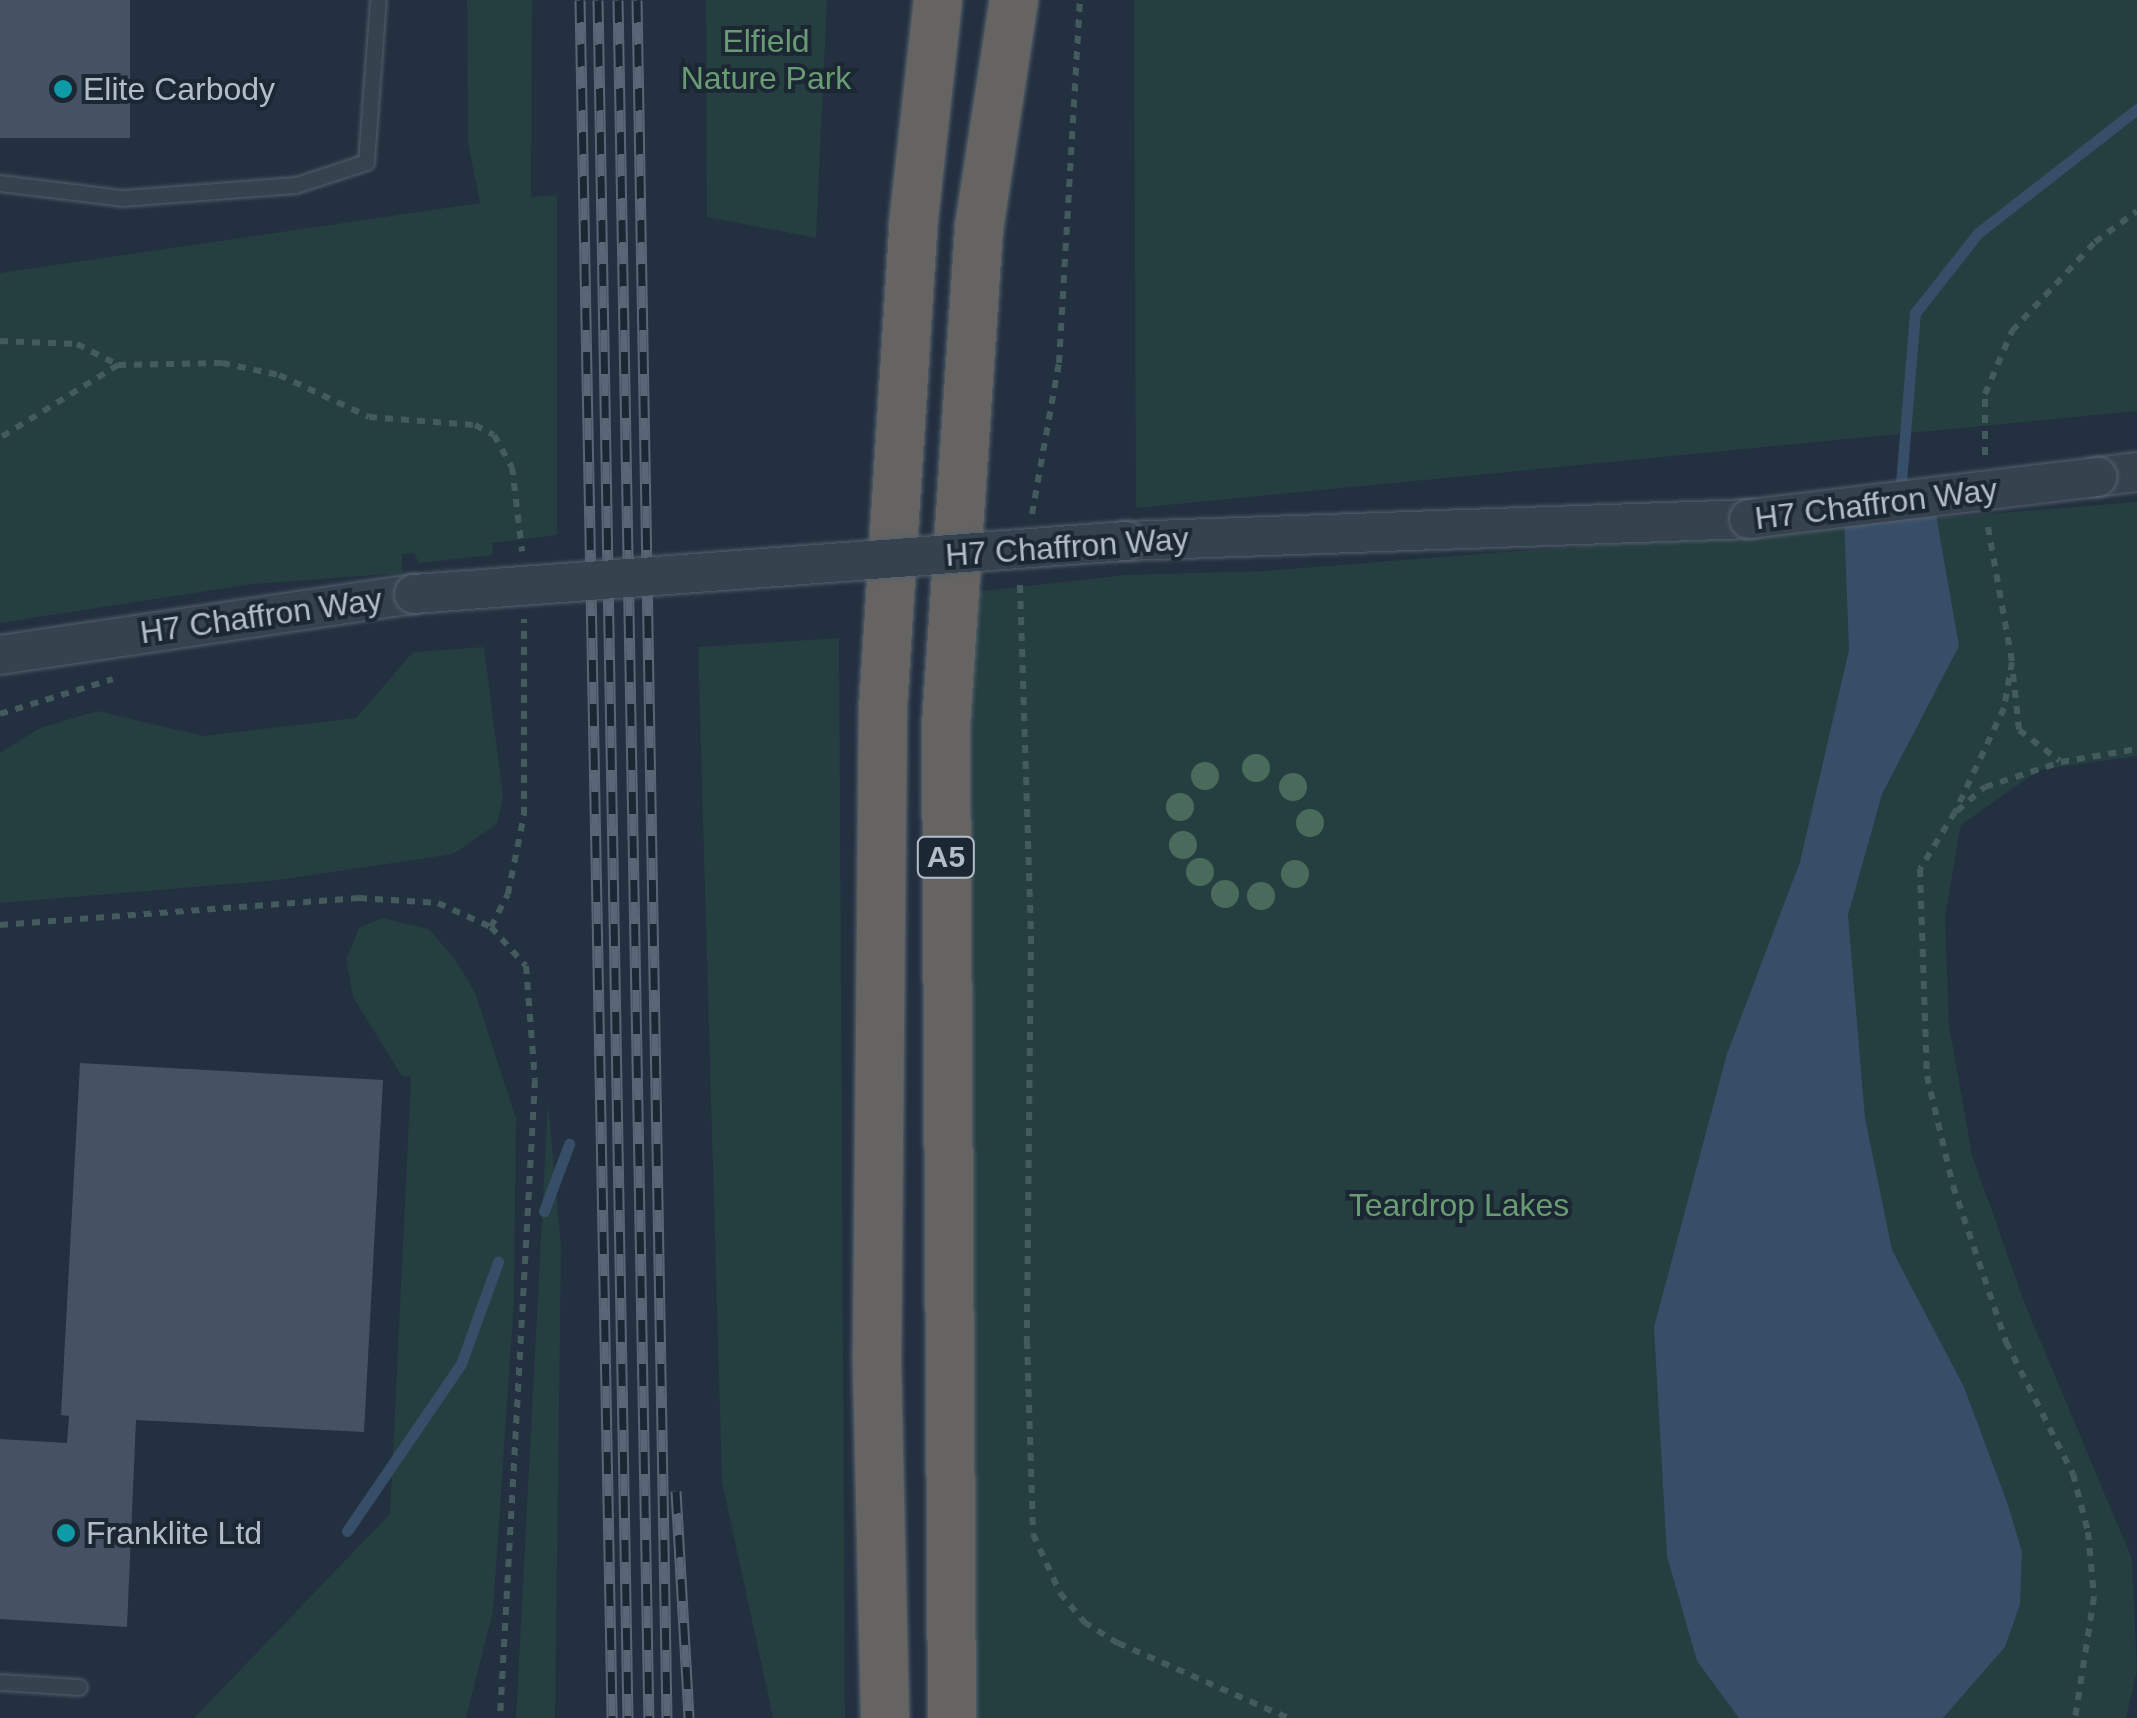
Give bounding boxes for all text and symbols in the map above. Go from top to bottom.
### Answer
park label: Elfield Nature Park [681,23,851,98]
place label: Elite Carbody [83,70,275,108]
marker: Elite Carbody [52,78,74,100]
street label: H7 Chaffron Way [1753,470,1999,538]
street label: H7 Chaffron Way [944,519,1190,575]
street label: H7 Chaffron Way [138,580,384,652]
road number: A5 [916,832,976,882]
park label: Teardrop Lakes [1349,1186,1569,1224]
place label: Franklite Ltd [86,1514,262,1552]
marker: Franklite Ltd [55,1522,77,1544]

